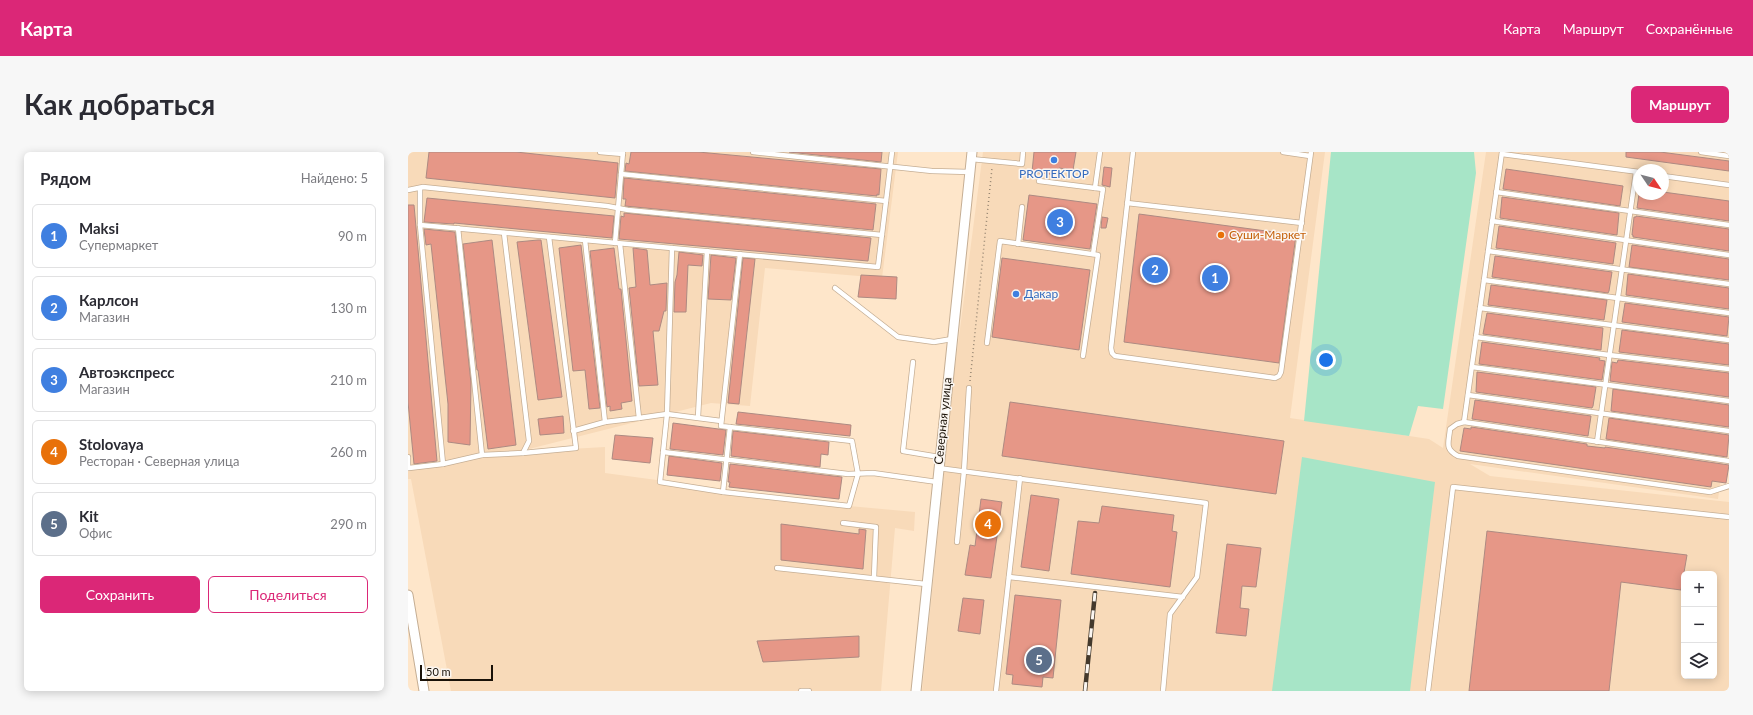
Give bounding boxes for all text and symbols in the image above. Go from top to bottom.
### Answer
text: Карта [20,17,73,40]
text: Карта [1503,20,1541,37]
text: Маршрут [1563,20,1624,37]
text: Сохранённые [1646,20,1733,37]
button: Маршрут [1631,86,1729,123]
text: Как добраться [24,87,215,121]
marker: PROТЕКТОР [1049,155,1059,165]
north arrow [1633,164,1669,200]
place label: PROТЕКТОР [1019,166,1089,181]
text: Рядом [40,168,91,189]
text: Найдено: 5 [301,170,368,186]
pin: 3 [1047,207,1073,237]
text: Maksi [79,219,119,237]
place label: Суши-Маркет [1229,227,1306,242]
text: 1 [50,228,58,244]
text: 90 m [338,228,367,244]
marker: Суши-Маркет [1216,230,1226,240]
text: Супермаркет [79,237,158,253]
pin: 2 [1142,255,1168,285]
pin: 1 [1202,263,1228,293]
place label: Дакар [1024,286,1059,301]
marker: Дакар [1011,289,1021,299]
text: Карлсон [79,291,139,309]
text: 2 [50,300,58,316]
text: 130 m [330,300,367,316]
text: Магазин [79,309,130,325]
your location [1316,350,1336,370]
text: Автоэкспресс [79,363,175,381]
text: 3 [50,372,58,388]
text: 210 m [330,372,367,388]
street label: Северная улица [930,377,955,465]
text: Магазин [79,381,130,397]
text: Stolovaya [79,435,144,453]
text: 4 [50,444,58,460]
text: 260 m [330,444,367,460]
text: Ресторан · Северная улица [79,453,239,469]
text: Kit [79,507,99,525]
pin: 4 [975,509,1001,539]
text: 5 [50,516,58,532]
text: 290 m [330,516,367,532]
text: Офис [79,525,112,541]
map controls [1681,571,1717,679]
button: + [1681,571,1717,607]
button: Сохранить [40,576,200,613]
button: Поделиться [208,576,368,613]
button: − [1681,607,1717,643]
button: layers [1681,643,1717,679]
pin: 5 [1026,645,1052,675]
scale bar [420,663,493,682]
text: 50 m [426,665,451,678]

